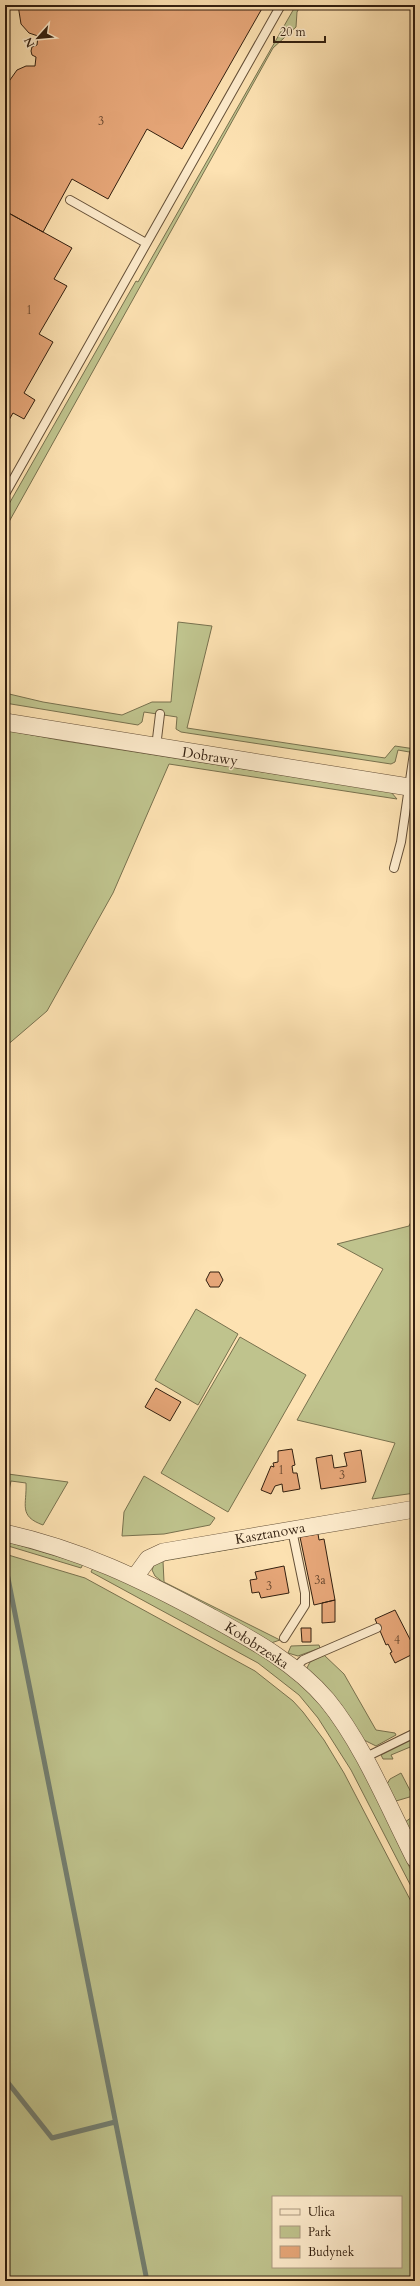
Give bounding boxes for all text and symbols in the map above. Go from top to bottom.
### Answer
north arrow [18,18,58,58]
scale bar [274,18,325,44]
text: 20 m [280,24,307,40]
text: N [20,34,38,50]
house number: 3 [98,113,104,129]
house number: 1 [26,302,32,318]
street label: Dobrawy [181,743,240,770]
house number: 1 [278,1462,284,1478]
house number: 3 [339,1467,345,1483]
street label: Kasztanowa [234,1518,307,1549]
house number: 3a [314,1572,326,1588]
house number: 3 [266,1578,272,1594]
street label: Kołobrzeska [221,1618,292,1673]
house number: 4 [394,1632,400,1648]
legend [272,2196,402,2268]
text: Ulica [308,2204,336,2220]
text: Park [308,2224,332,2240]
text: Budynek [308,2244,355,2260]

